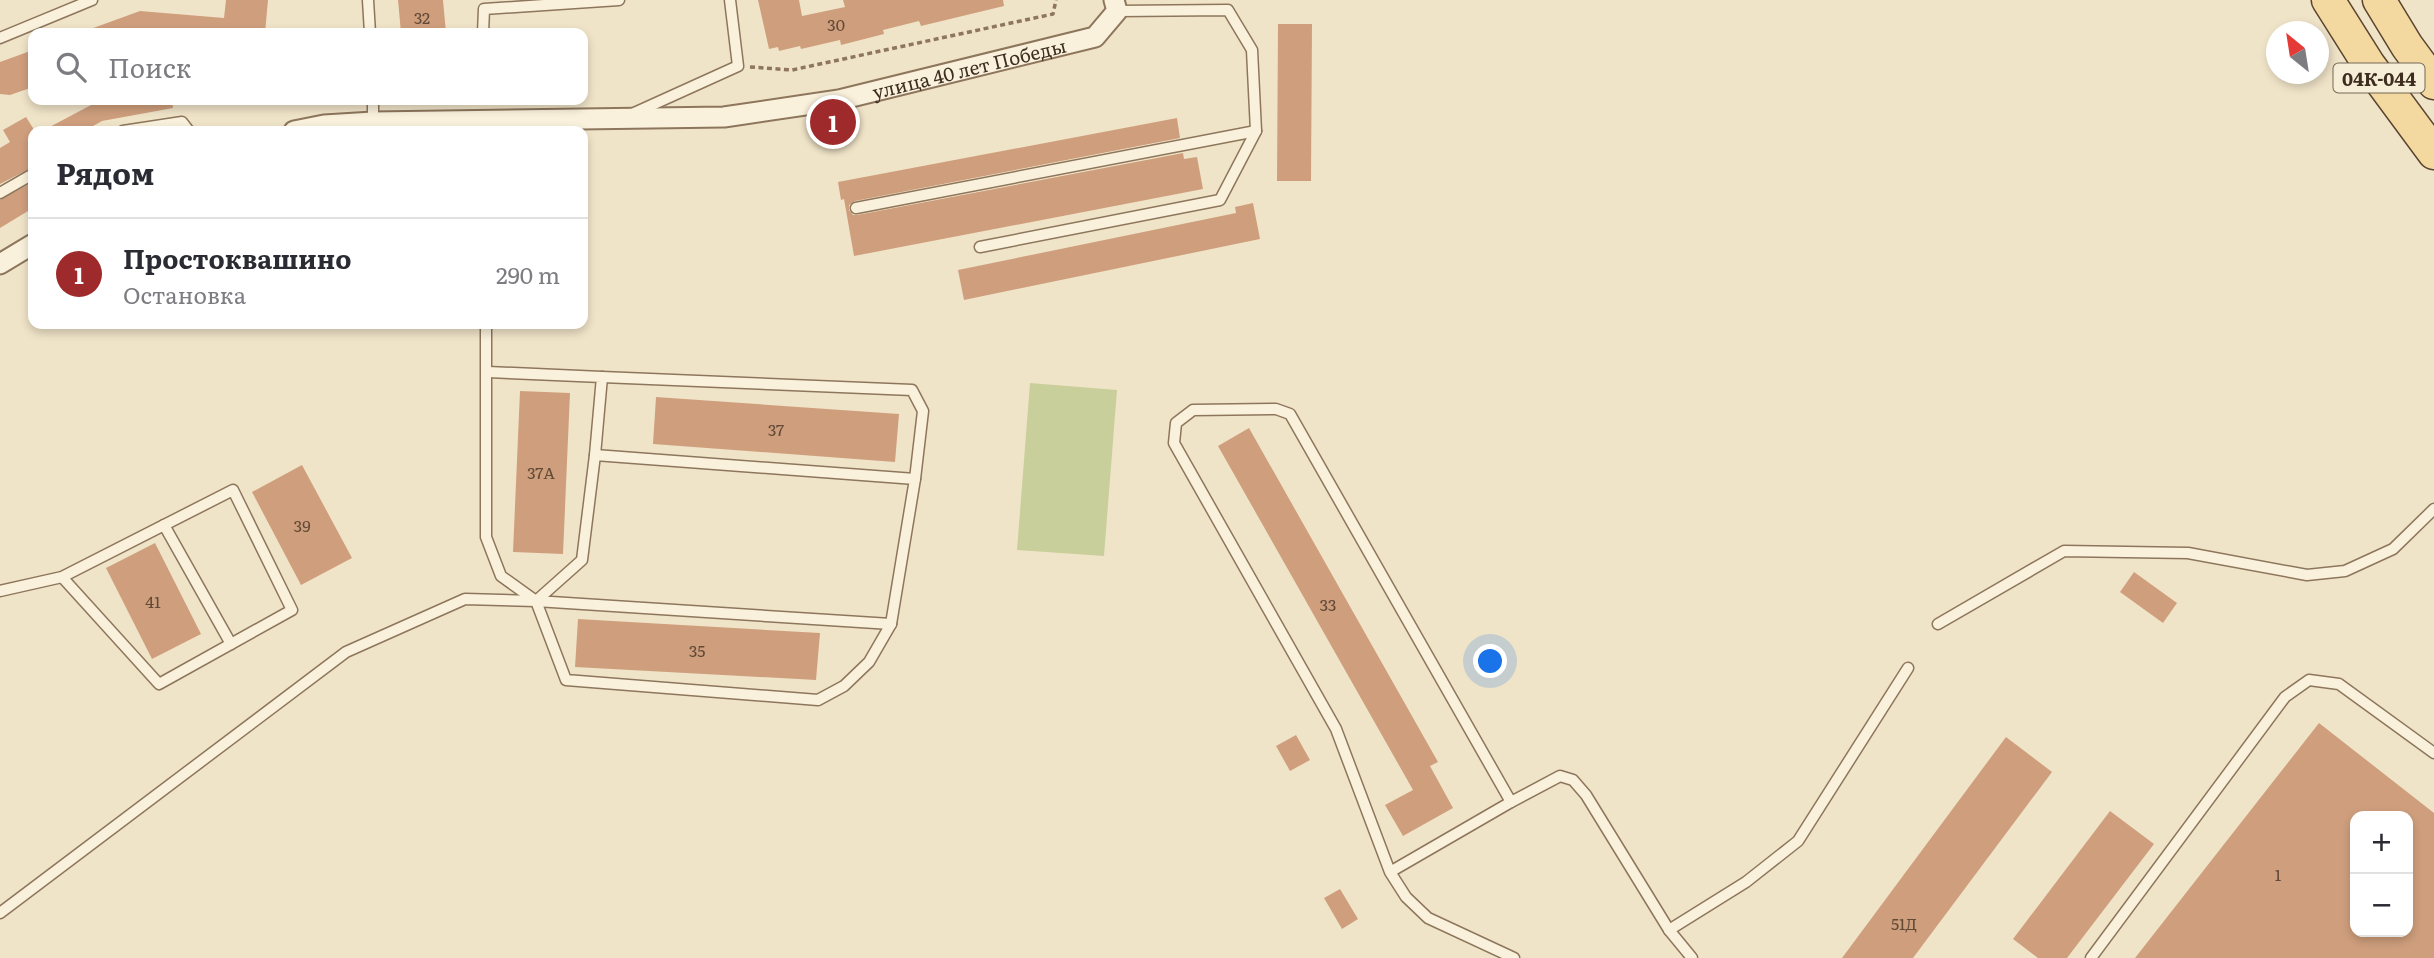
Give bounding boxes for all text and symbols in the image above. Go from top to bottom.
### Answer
house number: 32 [414,5,430,29]
house number: 30 [827,12,845,36]
north arrow [2266,21,2329,84]
search box [28,28,588,105]
street label: улица 40 лет Победы [869,31,1069,105]
text: Поиск [108,47,191,86]
icon: search [52,48,90,86]
road number: 04К-044 [2334,64,2424,92]
pin: 1 [810,96,856,148]
text: Рядом [56,150,154,194]
text: Простоквашино [123,238,351,277]
text: 1 [74,257,84,291]
text: 290 m [496,257,560,291]
text: Остановка [123,277,246,311]
house number: 37 [768,417,784,441]
house number: 37А [527,460,555,484]
house number: 39 [293,513,311,537]
house number: 41 [145,589,161,613]
house number: 33 [1320,592,1336,616]
house number: 35 [689,638,705,662]
your location [1473,644,1507,678]
map controls [2350,811,2413,937]
button: + [2350,811,2413,874]
house number: 1 [2275,862,2282,886]
button: − [2350,874,2413,937]
house number: 51Д [1891,911,1917,935]

